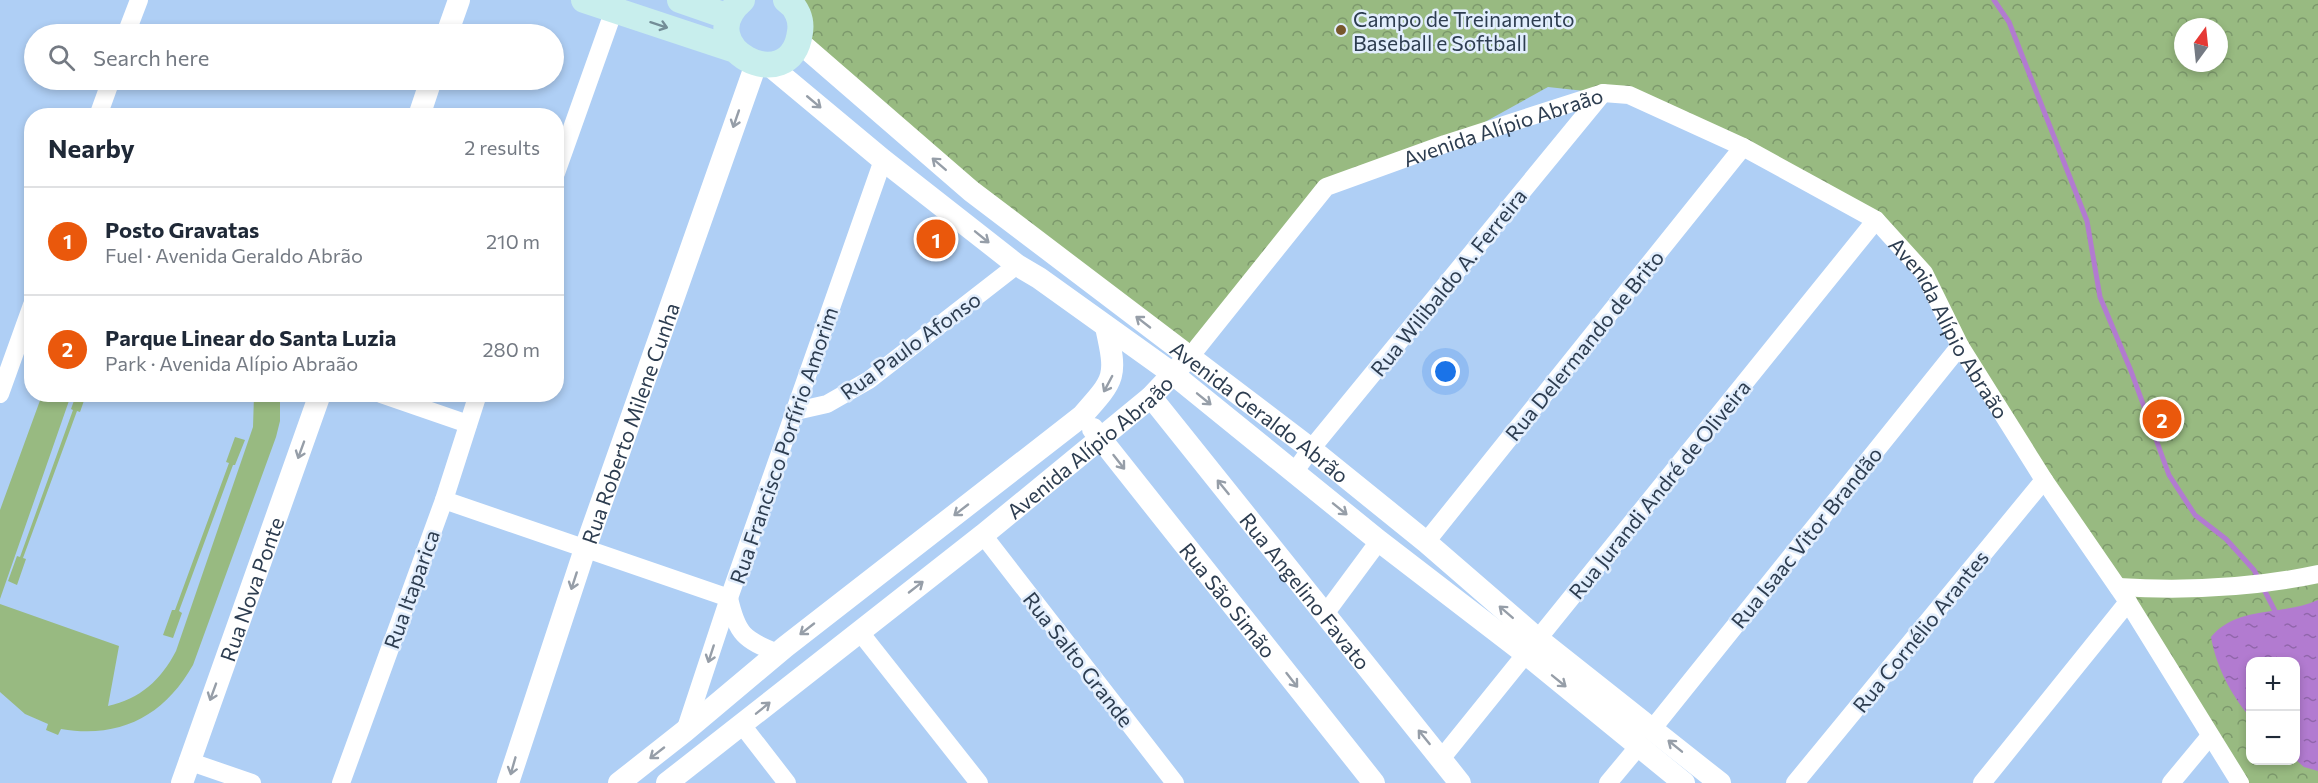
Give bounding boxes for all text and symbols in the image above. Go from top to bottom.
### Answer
place label: Campo de Treinamento Baseball e Softball [1353,6,1575,55]
north arrow [2174,18,2228,72]
one-way arrow [649,21,668,32]
marker: Campo de Treinamento Baseball e Softball [1334,23,1348,37]
search box [24,24,564,90]
icon: search [45,41,78,74]
text: Search here [93,44,209,71]
street label: Avenida Alípio Abraão [1399,81,1606,171]
one-way arrow [806,95,821,109]
one-way arrow [730,110,741,128]
text: Nearby [48,132,135,163]
text: 2 results [464,135,540,159]
one-way arrow [932,157,947,171]
street label: Rua Wilibaldo A. Ferreira [1365,183,1531,381]
text: Posto Gravatas [105,216,259,243]
pin: 1 [916,216,956,262]
text: 1 [63,229,72,253]
text: 210 m [486,229,540,253]
one-way arrow [974,231,990,244]
street label: Avenida Alípio Abraão [1885,231,2015,423]
text: Fuel · Avenida Geraldo Abrão [105,243,363,267]
street label: Rua Delermando de Brito [1500,245,1668,445]
street label: Rua Paulo Afonso [835,286,985,404]
street label: Rua Roberto Milene Cunha [575,299,683,547]
street label: Rua Francisco Porfírio Amorim [724,303,842,587]
one-way arrow [1135,316,1151,329]
text: Parque Linear do Santa Luzia [105,324,396,351]
street label: Avenida Geraldo Abrão [1166,335,1354,487]
text: 2 [62,337,73,361]
text: 280 m [482,337,540,361]
text: Park · Avenida Alípio Abraão [105,351,358,375]
your location [1431,357,1460,386]
street label: Avenida Alípio Abraão [1001,370,1178,523]
one-way arrow [1102,374,1113,392]
street label: Rua Jurandi André de Oliveira [1563,375,1755,603]
one-way arrow [1196,392,1211,406]
pin: 2 [2142,396,2182,442]
one-way arrow [294,440,305,458]
street label: Rua Isaac Vitor Brandão [1725,441,1887,633]
one-way arrow [1112,454,1125,470]
one-way arrow [1216,479,1229,495]
one-way arrow [1332,502,1348,515]
one-way arrow [954,503,970,516]
street label: Rua Angelino Favato [1236,507,1376,674]
street label: Rua Nova Ponte [214,513,288,664]
street label: Rua Itaparica [378,526,444,652]
street label: Rua São Simão [1175,537,1282,662]
street label: Rua Cornélio Arantes [1847,545,1993,717]
one-way arrow [568,571,579,590]
one-way arrow [907,581,923,593]
street label: Rua Salto Grande [1019,587,1139,731]
one-way arrow [1499,605,1514,619]
one-way arrow [800,623,816,636]
one-way arrow [704,644,715,663]
map controls [2246,657,2300,765]
button: + [2246,657,2300,711]
one-way arrow [1286,672,1299,688]
one-way arrow [1551,675,1567,688]
one-way arrow [207,682,218,701]
one-way arrow [754,702,770,715]
button: − [2246,711,2300,765]
one-way arrow [1417,729,1430,745]
one-way arrow [1668,739,1683,753]
one-way arrow [649,747,665,760]
one-way arrow [507,756,518,775]

